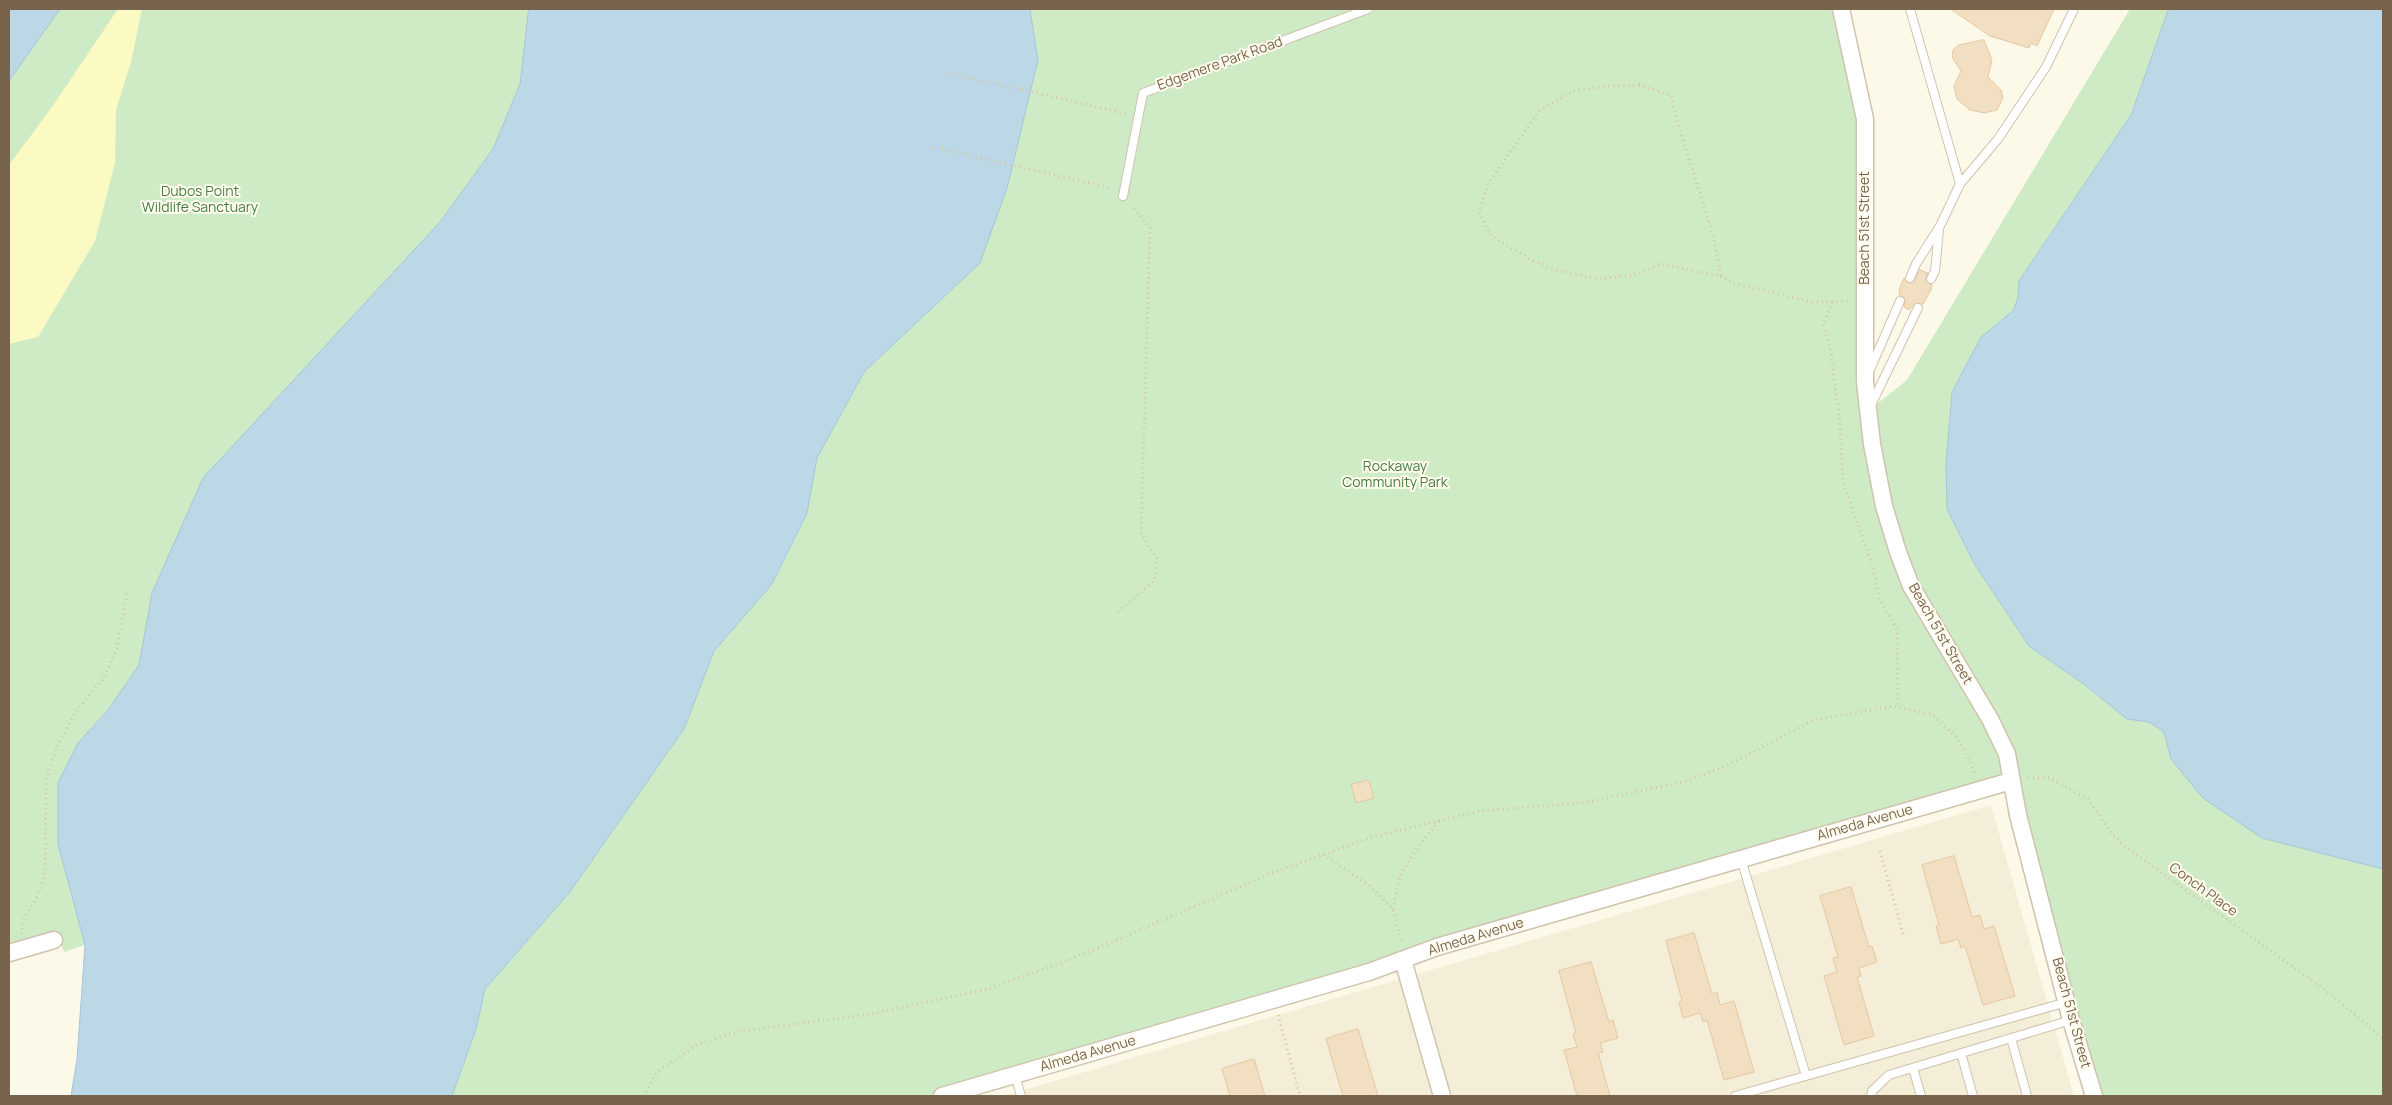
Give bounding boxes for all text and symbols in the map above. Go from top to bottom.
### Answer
street label: Edgemere Park Road [1155,33,1285,95]
street label: Beach 51st Street [1857,171,1873,285]
park label: Dubos Point Wildlife Sanctuary [142,184,258,216]
park label: Rockaway Community Park [1342,459,1448,492]
street label: Beach 51st Street [1904,581,1976,687]
street label: Almeda Avenue [1815,801,1915,845]
street label: Conch Place [2165,859,2241,921]
street label: Almeda Avenue [1426,915,1526,959]
street label: Beach 51st Street [2048,956,2094,1070]
street label: Almeda Avenue [1038,1032,1138,1076]

